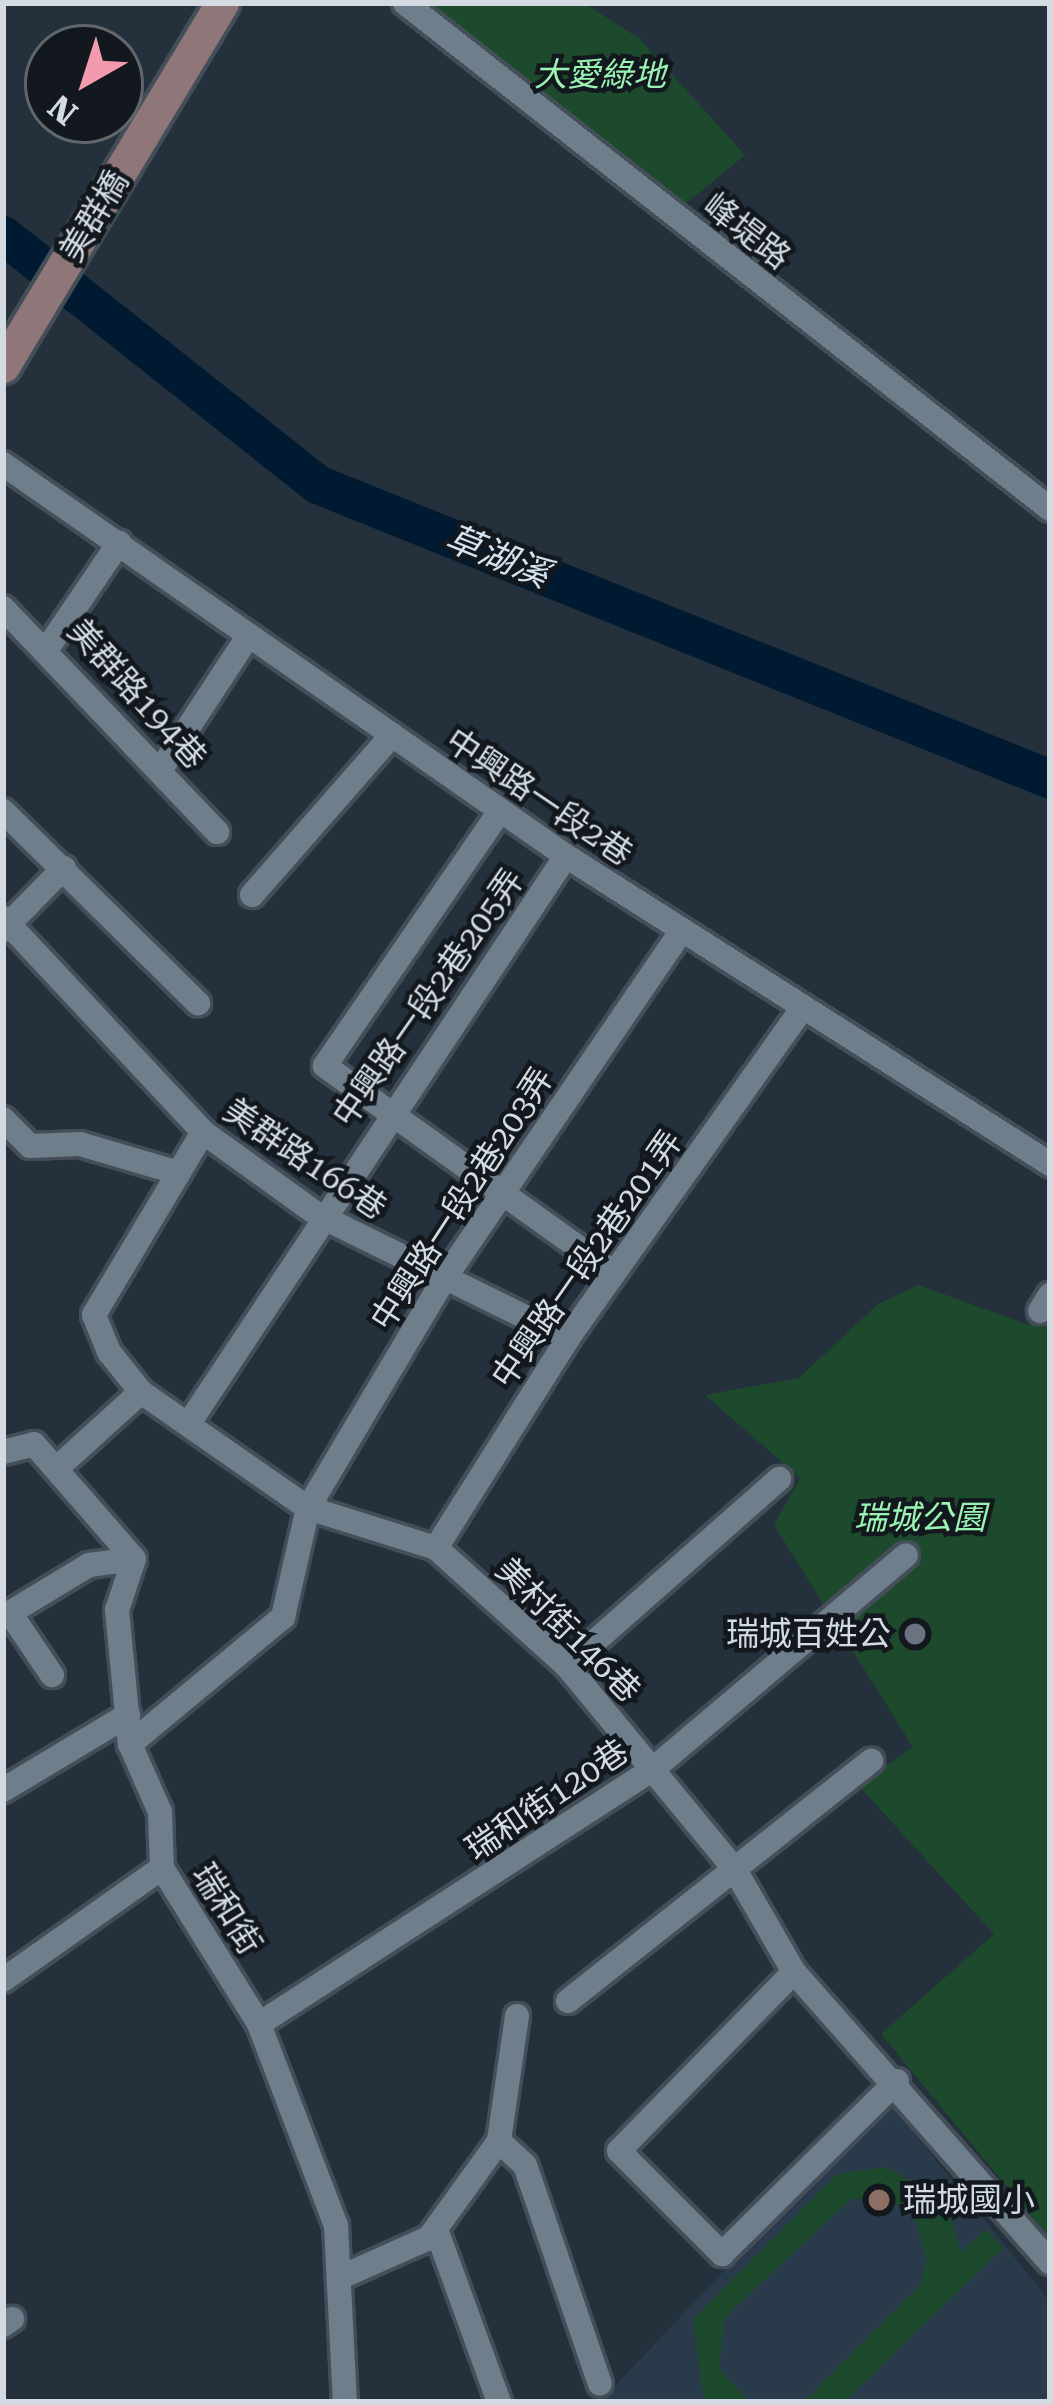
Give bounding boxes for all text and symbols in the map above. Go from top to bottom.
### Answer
north arrow [24,24,144,144]
park label: 大愛綠地 [534,55,666,95]
text: N [41,87,85,133]
street label: 美群橋 [52,163,136,269]
street label: 峰堤路 [696,185,798,277]
water label: 草湖溪 [439,517,555,597]
street label: 美群路194巷 [60,611,214,777]
street label: 中興路一段2巷 [438,720,640,874]
street label: 中興路一段2巷205弄 [324,862,532,1134]
street label: 中興路一段2巷203弄 [362,1060,562,1338]
street label: 美群路166巷 [216,1090,394,1228]
street label: 中興路一段2巷201弄 [483,1123,691,1395]
park label: 瑞城公園 [854,1498,986,1538]
street label: 美村街146巷 [488,1550,648,1710]
place label: 瑞城百姓公 [726,1614,891,1654]
marker: 瑞城百姓公 [902,1621,928,1647]
street label: 瑞和街120巷 [458,1731,636,1869]
street label: 瑞和街 [184,1857,270,1961]
place label: 瑞城國小 [903,2180,1035,2220]
marker: 瑞城國小 [866,2187,892,2213]

